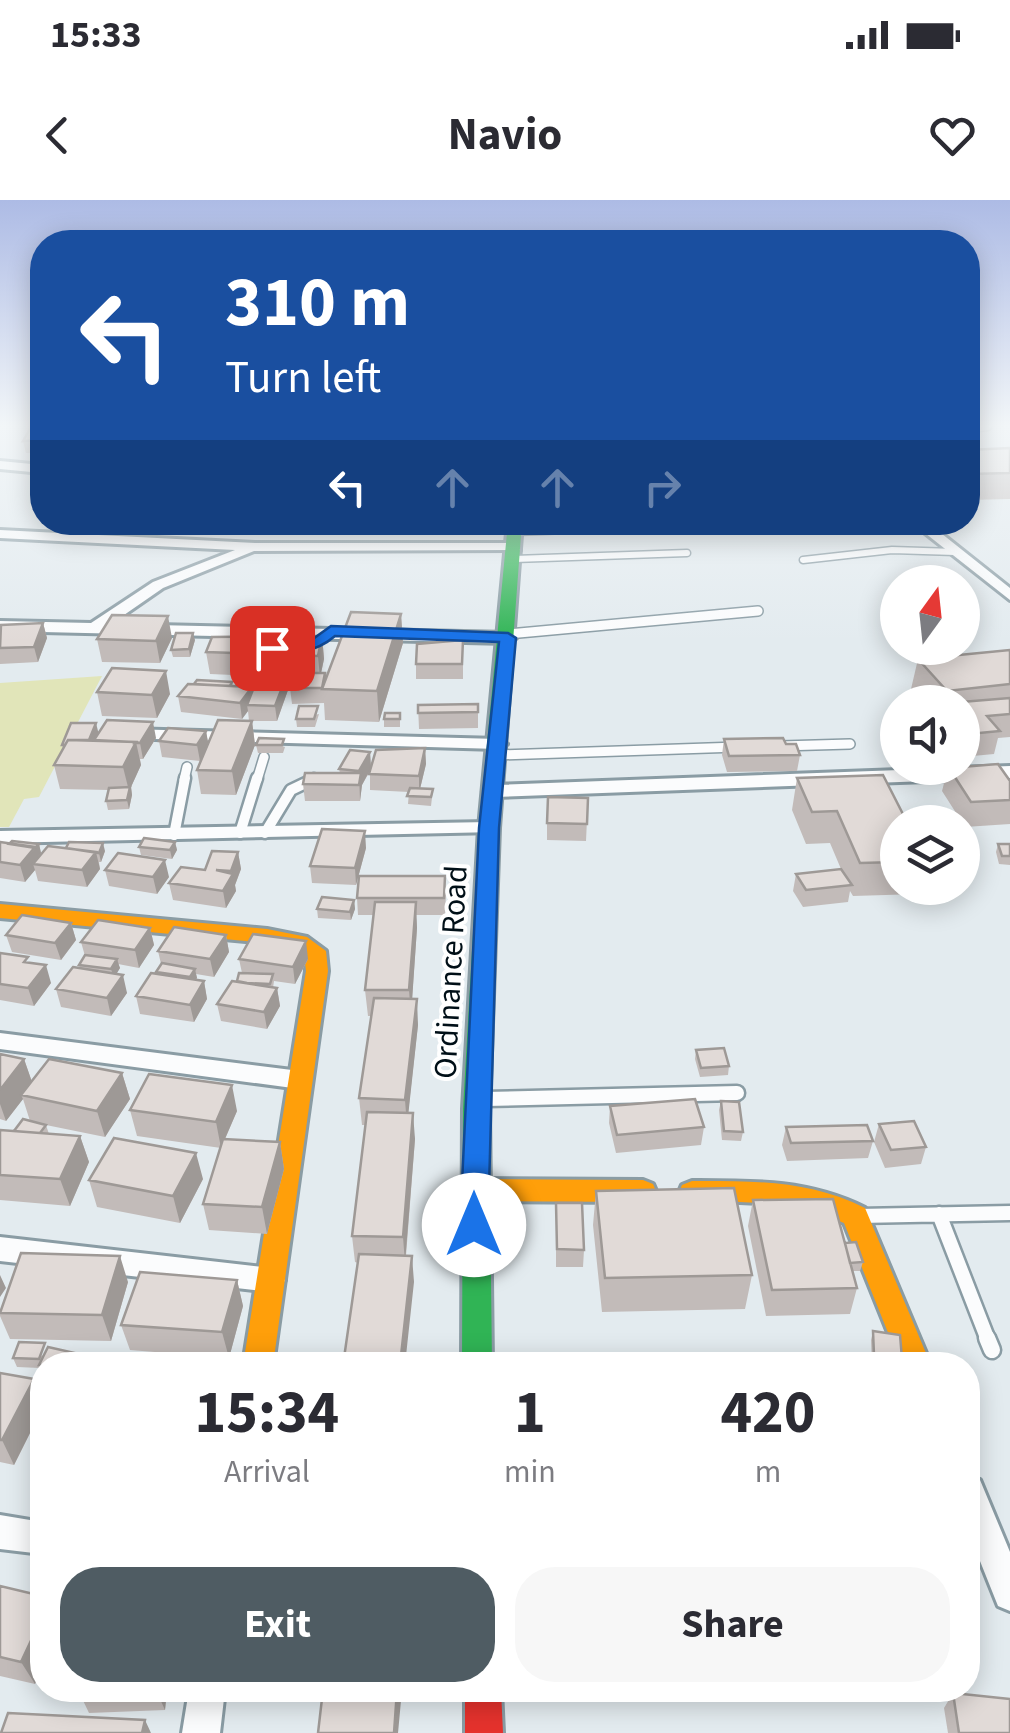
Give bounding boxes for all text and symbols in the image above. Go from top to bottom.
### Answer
text: 15:33 [50,8,142,62]
text: Navio [448,103,562,167]
icon: back [30,108,85,163]
icon: heart [925,108,980,163]
text: 310 m [225,253,410,353]
icon: left [60,270,190,400]
text: Turn left [225,346,381,410]
icon: left [320,460,375,515]
icon: ahead [425,460,480,515]
icon: ahead [530,460,585,515]
icon: right [635,460,690,515]
north arrow [880,565,980,665]
map controls [880,565,980,905]
pin [230,606,315,691]
icon: arrive [245,621,300,676]
button: sound [880,685,980,785]
button: layers [880,805,980,905]
street label: Ordinance Road [422,864,480,1080]
position arrow [422,1173,526,1277]
text: 15:34 [195,1371,339,1456]
text: 1 [514,1371,546,1456]
text: 420 [720,1371,815,1456]
text: Arrival [224,1449,310,1495]
text: min [504,1449,556,1495]
text: m [755,1449,781,1495]
button: Exit [60,1567,495,1682]
button: Share [515,1567,950,1682]

